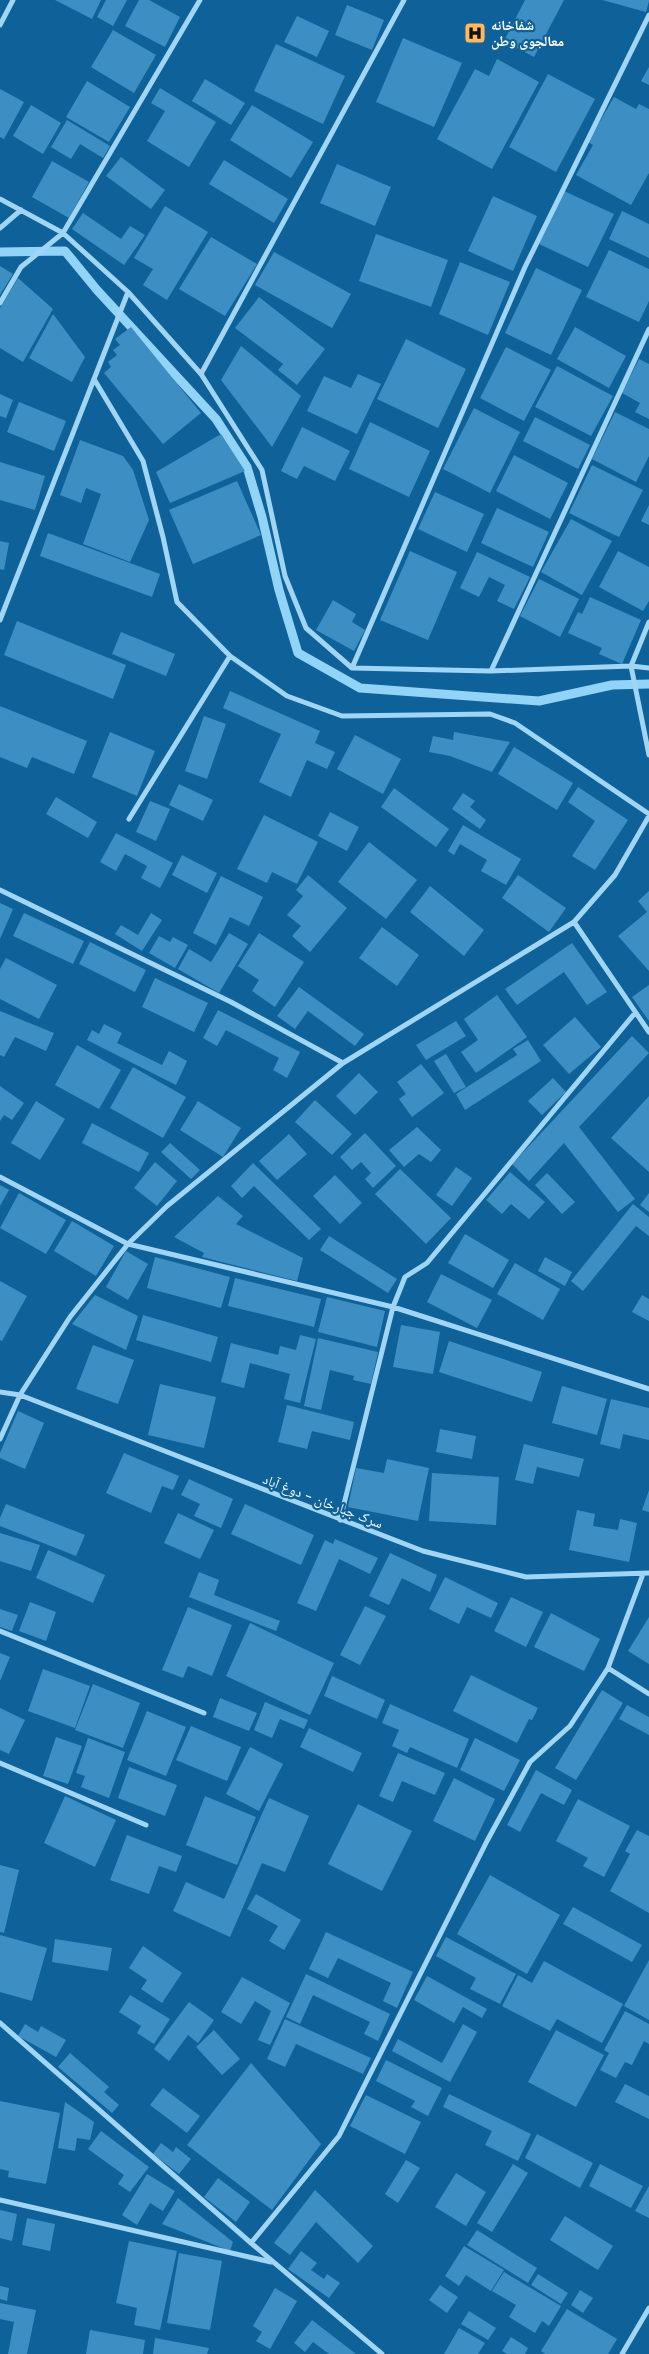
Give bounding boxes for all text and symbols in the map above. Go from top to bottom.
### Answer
place label: شفاخانه معالجوی وطن [491,16,564,50]
hospital icon: شفاخانه معالجوی وطن [463,21,487,45]
street label: سرک جبارخان - دوغ آباد [260,1470,386,1533]

